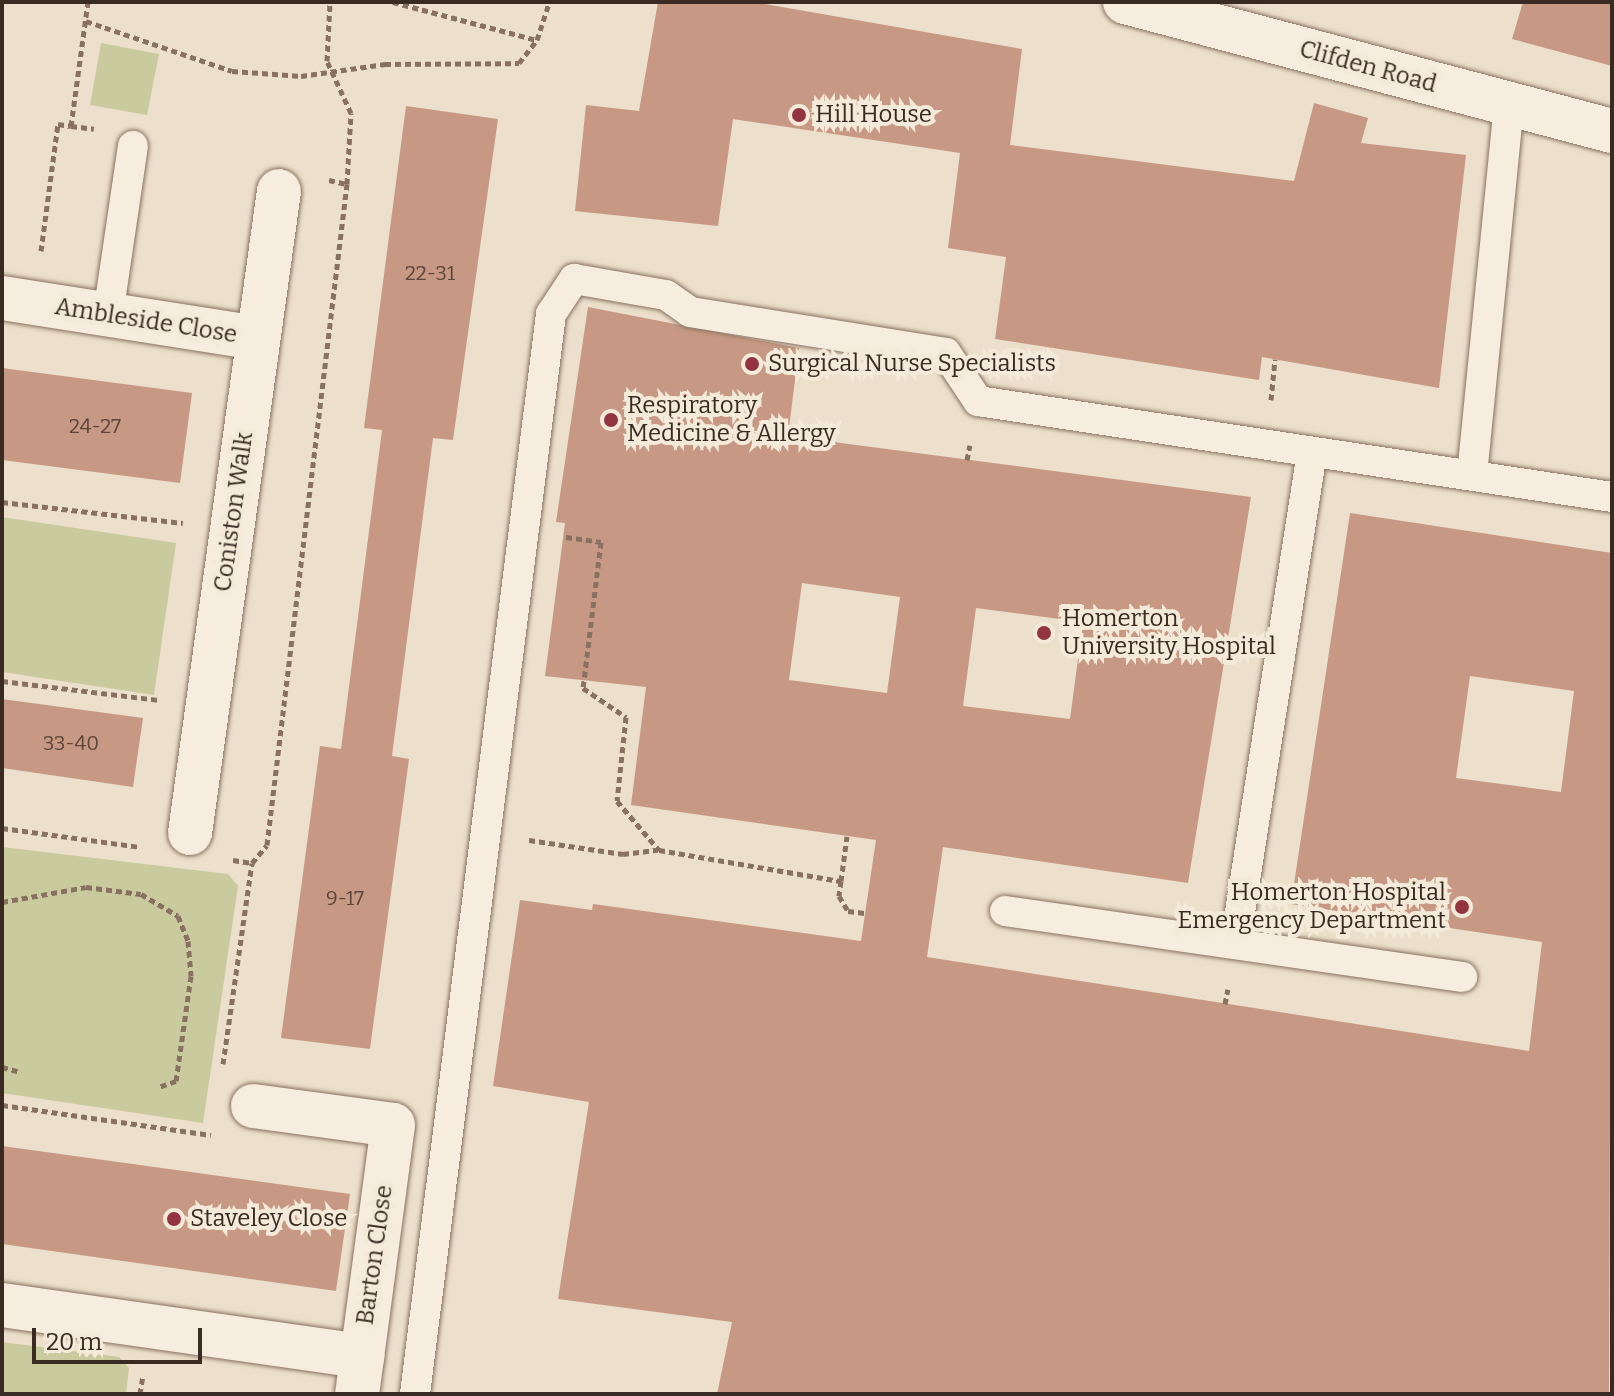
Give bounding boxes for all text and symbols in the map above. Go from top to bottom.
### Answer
street label: Clifden Road [1296,35,1440,99]
place label: Hill House [815,101,932,129]
marker: Hill House [790,106,808,124]
house number: 22-31 [405,261,455,285]
street label: Ambleside Close [53,292,239,350]
place label: Surgical Nurse Specialists [768,350,1056,378]
marker: Surgical Nurse Specialists [743,355,761,373]
place label: Respiratory Medicine & Allergy [627,392,836,448]
marker: Respiratory Medicine & Allergy [602,411,620,429]
house number: 24-27 [69,414,121,438]
street label: Coniston Walk [209,430,259,594]
place label: Homerton University Hospital [1062,605,1276,661]
marker: Homerton University Hospital [1033,622,1055,644]
house number: 33-40 [43,731,99,755]
place label: Homerton Hospital Emergency Department [1178,879,1446,935]
house number: 9-17 [326,886,364,910]
marker: Homerton Hospital Emergency Department [1453,898,1471,916]
street label: Barton Close [351,1183,399,1327]
place label: Staveley Close [190,1205,347,1233]
marker: Staveley Close [165,1210,183,1228]
scale bar [36,1312,206,1362]
text: 20 m [46,1328,102,1356]

